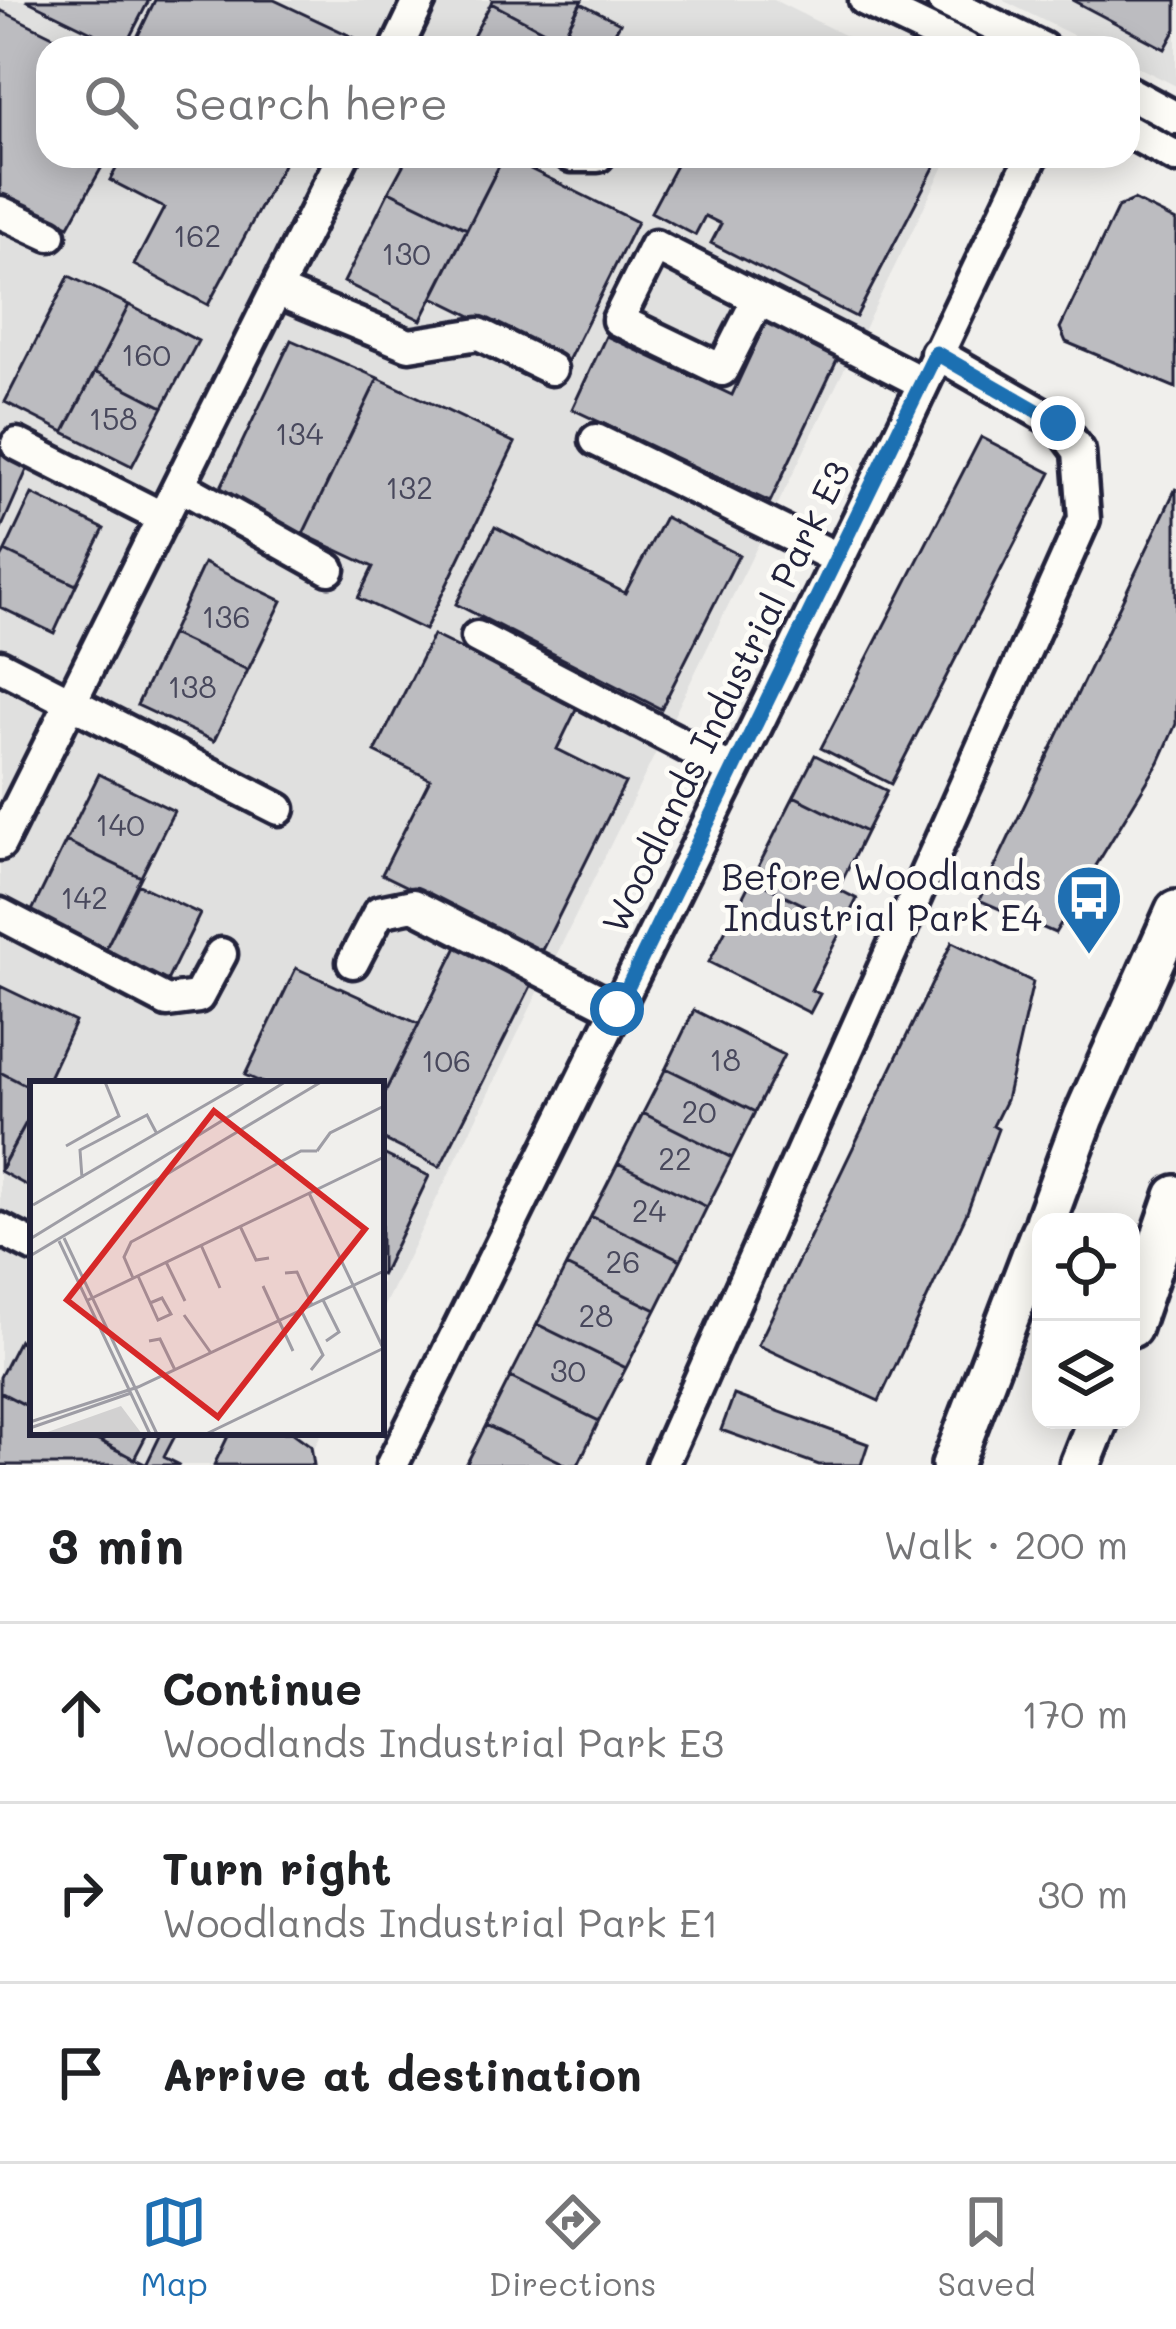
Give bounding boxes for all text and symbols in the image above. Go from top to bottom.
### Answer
search box [36,36,1140,168]
icon: search [78,69,144,135]
text: Search here [174,73,448,131]
house number: 162 [173,215,221,255]
house number: 130 [381,233,431,273]
house number: 160 [121,334,171,374]
route end [1031,396,1085,450]
house number: 158 [88,398,138,438]
house number: 134 [275,413,324,453]
street label: Woodlands Industrial Park E3 [590,453,860,940]
house number: 132 [385,467,433,507]
house number: 136 [201,596,251,636]
house number: 138 [167,666,217,706]
house number: 140 [95,804,145,844]
place label: Before Woodlands Industrial Park E4 [721,852,1042,940]
bus stop icon: Before Woodlands Industrial Park E4 [1054,863,1124,957]
house number: 142 [60,877,108,917]
route start [590,982,644,1036]
house number: 18 [709,1039,741,1079]
house number: 106 [421,1040,471,1080]
inset map [30,1081,384,1435]
house number: 20 [681,1091,717,1131]
house number: 22 [658,1138,692,1178]
house number: 24 [632,1190,667,1230]
map controls [1032,1213,1140,1429]
button: locate [1032,1213,1140,1321]
house number: 26 [606,1241,640,1281]
house number: 28 [579,1295,613,1335]
button: layers [1032,1321,1140,1429]
house number: 30 [550,1350,586,1390]
text: 3 min [48,1510,184,1577]
text: Walk · 200 m [884,1518,1128,1569]
text: Continue [162,1658,362,1716]
icon: ahead [48,1680,114,1746]
text: 170 m [1021,1687,1128,1738]
text: Woodlands Industrial Park E3 [162,1716,724,1767]
text: Turn right [162,1838,391,1896]
icon: right [48,1860,114,1926]
text: 30 m [1038,1867,1128,1918]
text: Woodlands Industrial Park E1 [162,1896,719,1947]
icon: arrive [48,2040,114,2106]
text: Arrive at destination [162,2044,642,2102]
tab: Map [141,2189,208,2304]
tab: Directions [489,2189,656,2304]
tab: Saved [938,2189,1035,2304]

